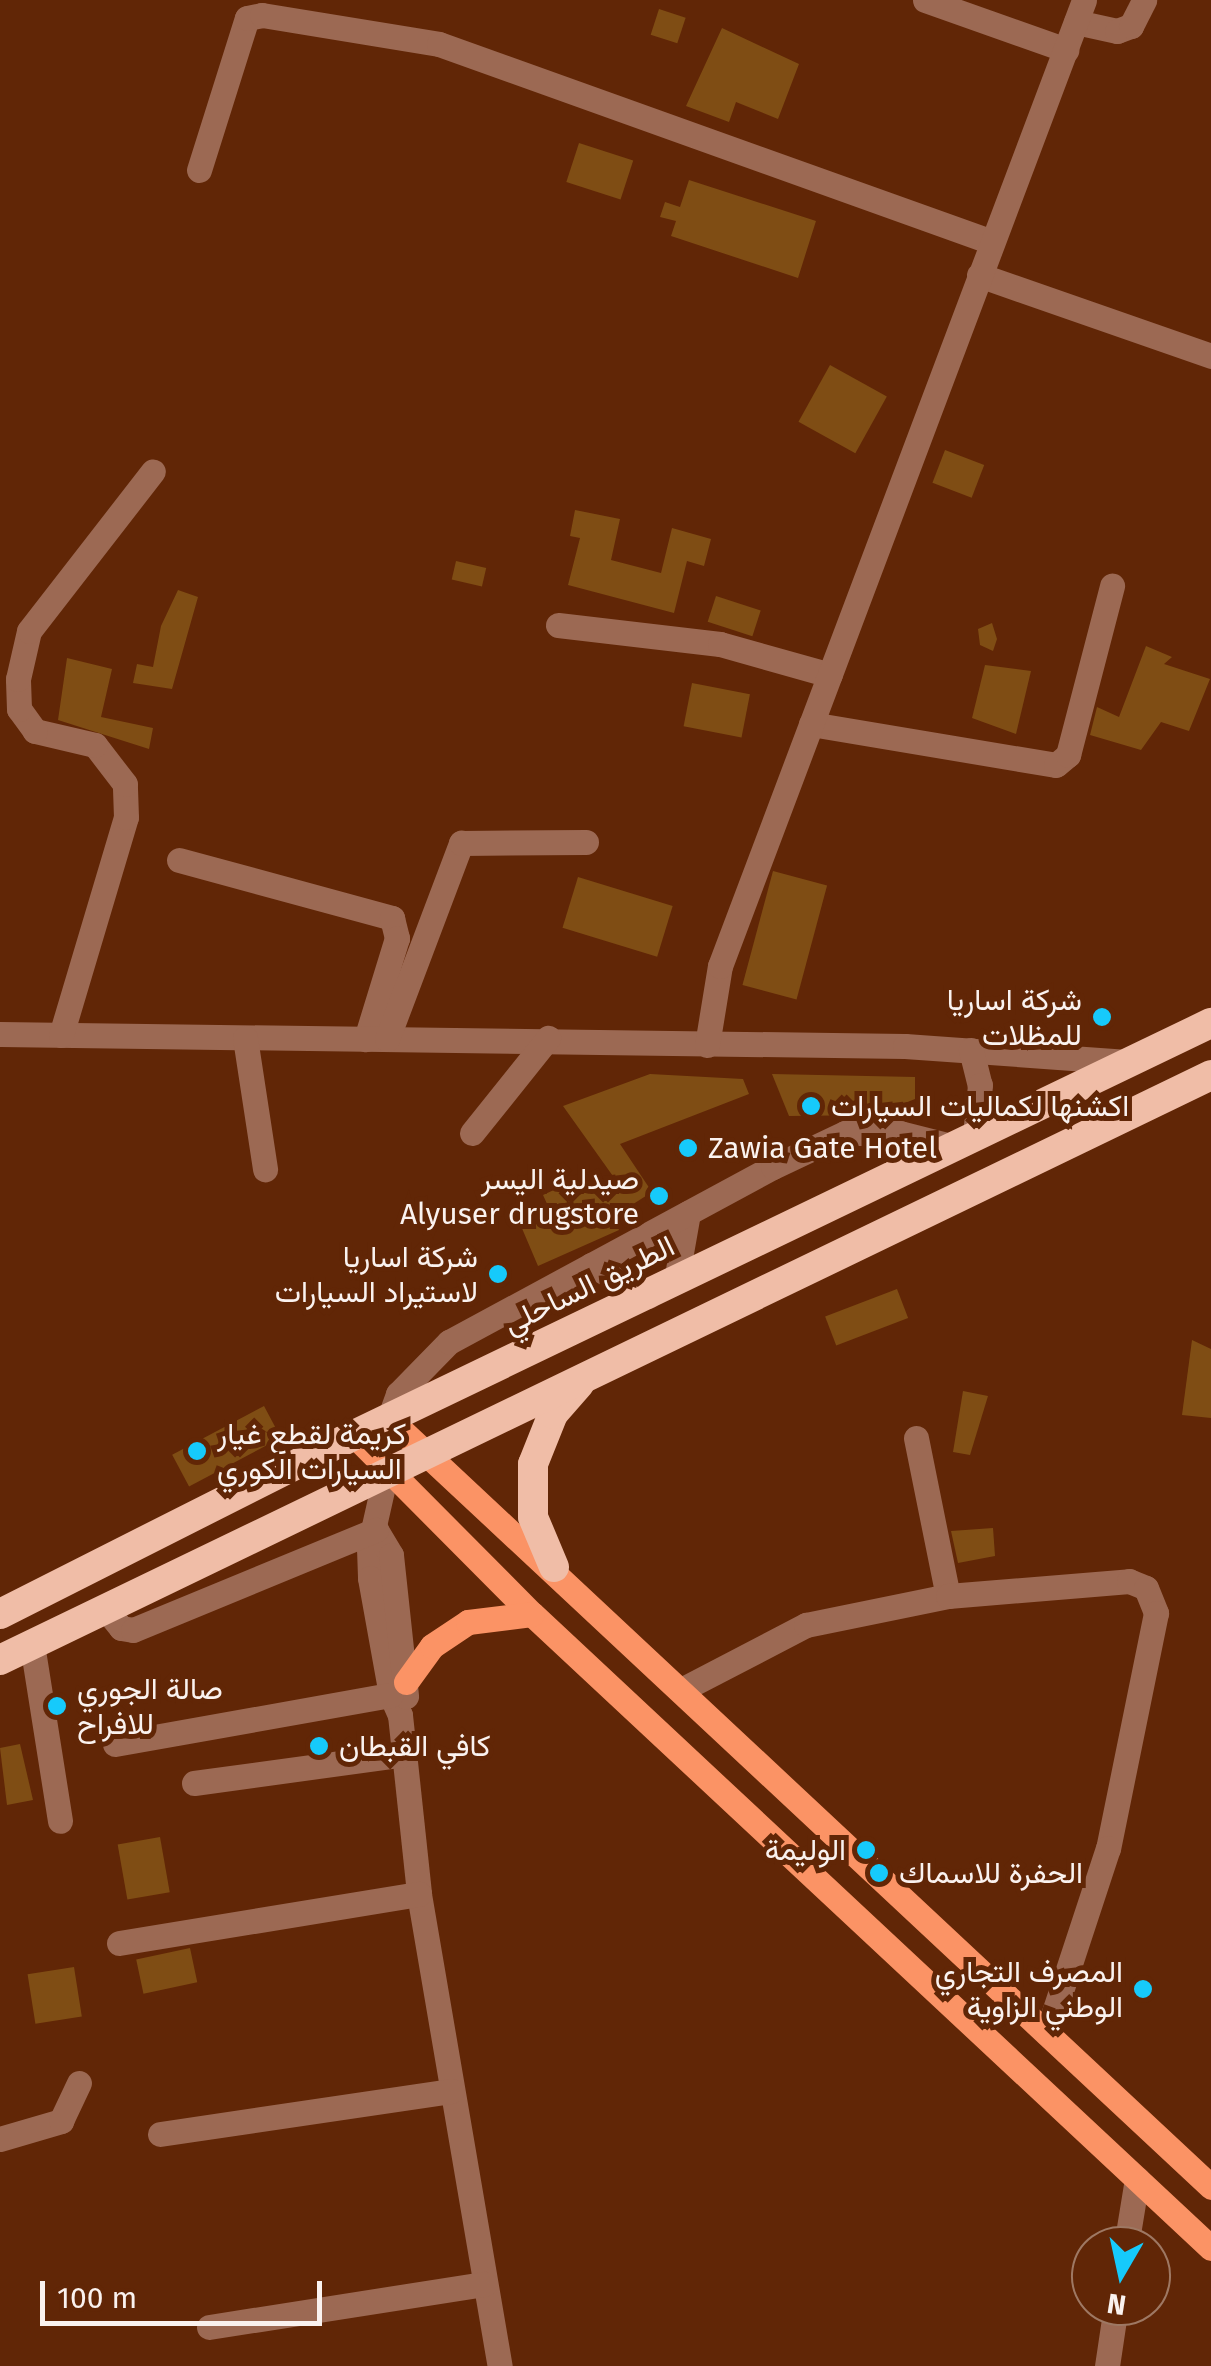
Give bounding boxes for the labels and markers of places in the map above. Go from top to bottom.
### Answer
place label: شركة اساريا للمظلات [947,982,1082,1052]
marker: شركة اساريا للمظلات [1091,1006,1113,1028]
place label: اكشنها لكماليات السيارات [831,1088,1129,1124]
marker: اكشنها لكماليات السيارات [800,1095,822,1117]
place label: Zawia Gate Hotel [708,1130,937,1166]
marker: Zawia Gate Hotel [677,1137,699,1159]
place label: صيدلية اليسر Alyuser drugstore [400,1161,639,1232]
marker: صيدلية اليسر Alyuser drugstore [648,1185,670,1207]
place label: شركة اساريا لاستيراد السيارات [275,1239,478,1310]
marker: شركة اساريا لاستيراد السيارات [487,1263,509,1285]
place label: كريمة لقطع غيار السيارات الكوري [217,1416,406,1486]
marker: كريمة لقطع غيار السيارات الكوري [186,1440,208,1462]
place label: صالة الجوري للافراح [77,1671,223,1742]
marker: صالة الجوري للافراح [46,1695,68,1717]
place label: كافي القبطان [339,1728,491,1764]
marker: كافي القبطان [308,1735,330,1757]
place label: الوليمة [765,1832,846,1868]
marker: الوليمة [855,1839,877,1861]
place label: الحفرة للاسماك [899,1855,1083,1891]
marker: الحفرة للاسماك [868,1862,890,1884]
place label: المصرف التجاري الوطني الزاوية [935,1954,1123,2024]
marker: المصرف التجاري الوطني الزاوية [1132,1978,1154,2000]

